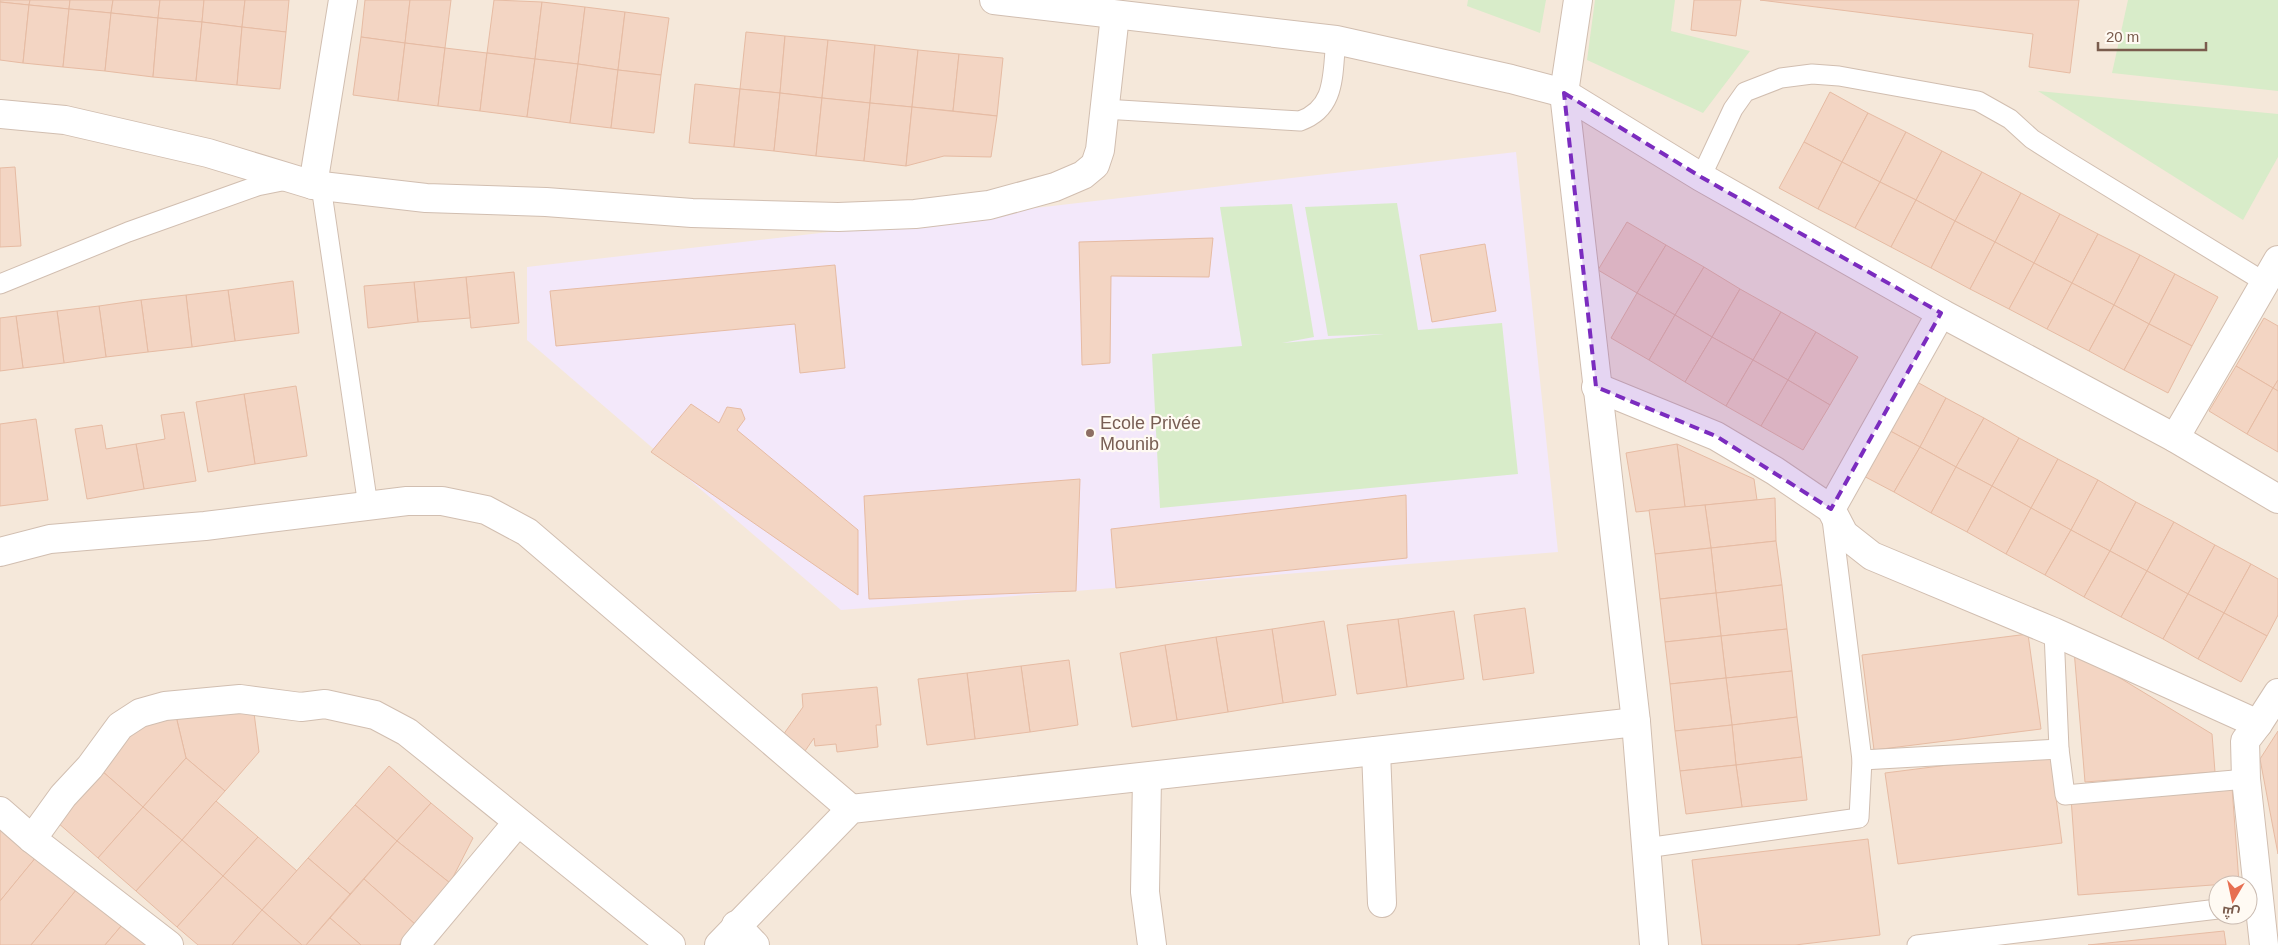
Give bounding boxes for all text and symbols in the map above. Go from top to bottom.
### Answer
scale bar [2098,20,2206,52]
text: 20 m [2106,28,2139,45]
place label: Ecole Privée Mounib [1100,413,1201,454]
marker: Ecole Privée Mounib [1084,427,1096,439]
north arrow [2208,875,2258,925]
text: ش [2221,903,2241,922]

